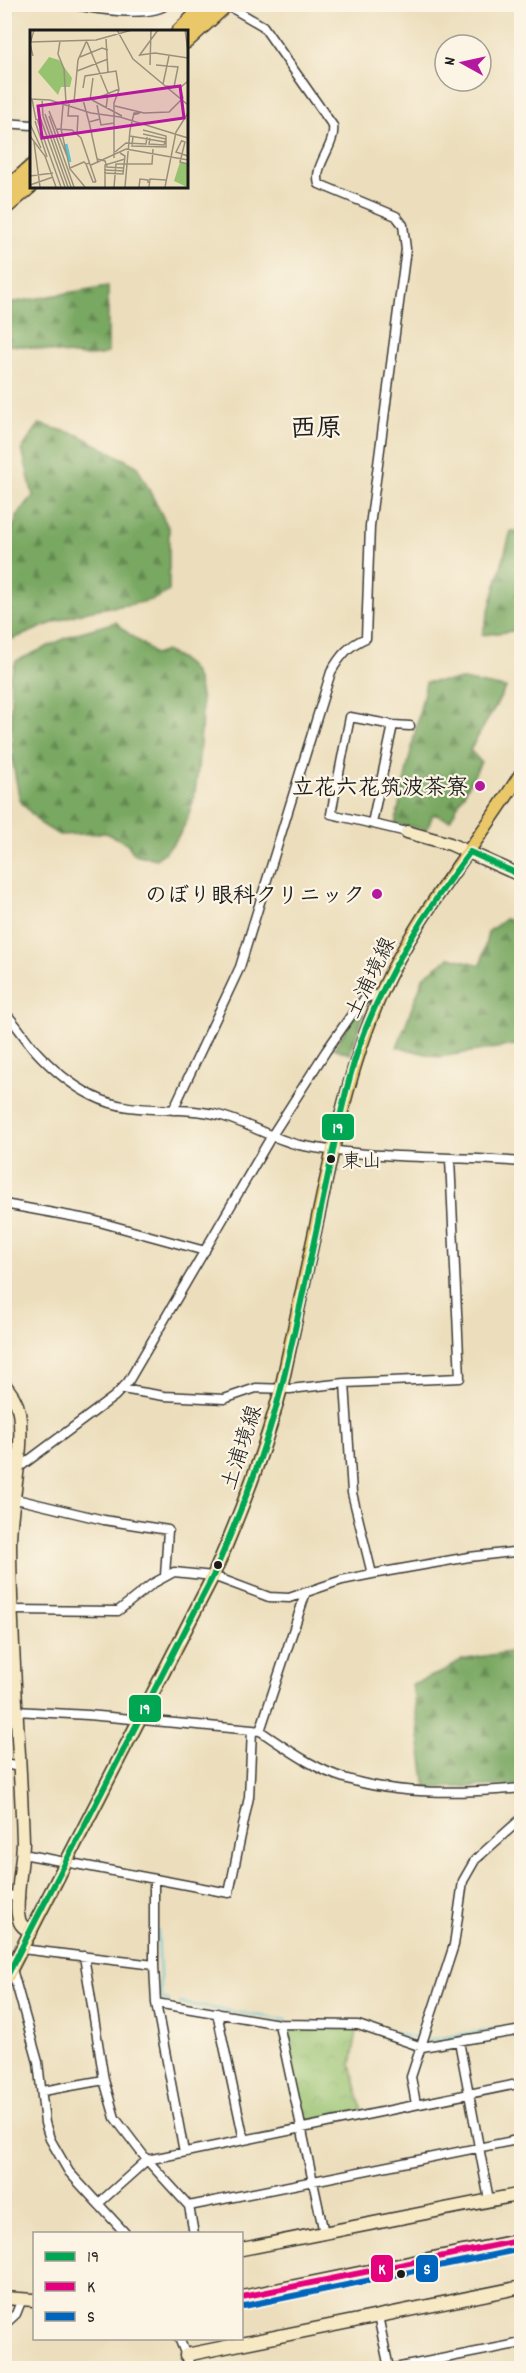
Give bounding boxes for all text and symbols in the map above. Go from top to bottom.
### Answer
inset map [30,30,188,188]
north arrow [433,33,493,93]
text: N [439,56,463,67]
district label: 西原 [290,412,342,449]
place label: 立花六花筑波茶寮 [292,774,468,805]
marker: 立花六花筑波茶寮 [473,779,487,793]
place label: のぼり眼科クリニック [145,882,365,913]
marker: のぼり眼科クリニック [370,887,384,901]
street label: 土浦境線 [339,932,405,1025]
line badge: 19 [321,1113,355,1141]
text: 19 [333,1118,343,1141]
place label: 東山 [342,1149,382,1177]
marker: 東山 [325,1153,337,1165]
street label: 土浦境線 [215,1401,272,1495]
unlabelled marker [212,1559,224,1571]
line badge: 19 [128,1694,162,1723]
text: 19 [140,1699,150,1722]
legend [33,2232,243,2340]
text: 19 [87,2246,99,2271]
line badge: K [370,2254,394,2283]
line badge: S [415,2254,439,2283]
text: K [378,2259,386,2282]
text: S [423,2259,431,2282]
unlabelled marker [395,2268,407,2280]
text: K [87,2276,95,2301]
text: S [87,2306,95,2331]

